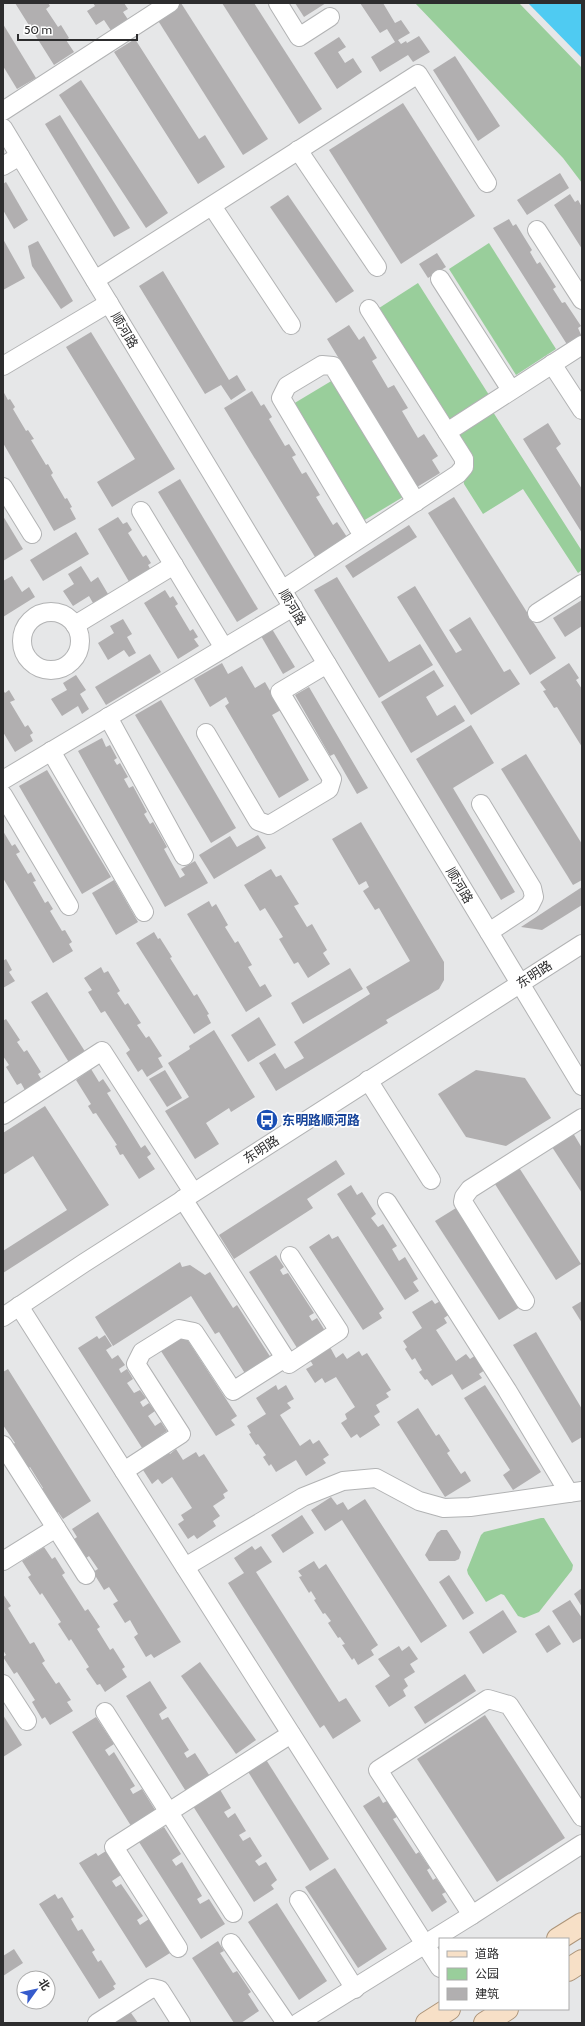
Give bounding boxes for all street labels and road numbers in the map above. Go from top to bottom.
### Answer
street label: 顺河路 [108,309,142,351]
street label: 顺河路 [276,586,310,628]
street label: 顺河路 [443,864,477,906]
street label: 东明路 [513,957,555,991]
street label: 东明路 [240,1132,282,1166]

